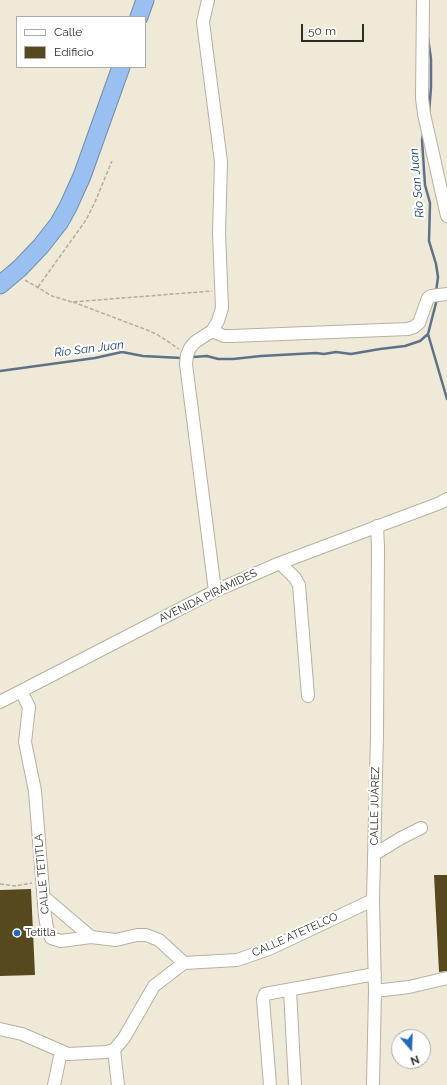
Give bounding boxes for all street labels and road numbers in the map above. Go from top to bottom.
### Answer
street label: AVENIDA PIRÁMIDES [157,566,259,626]
street label: CALLE JUÁREZ [368,767,382,845]
street label: CALLE TETITLA [32,833,52,915]
street label: CALLE ATETELCO [250,910,340,960]

